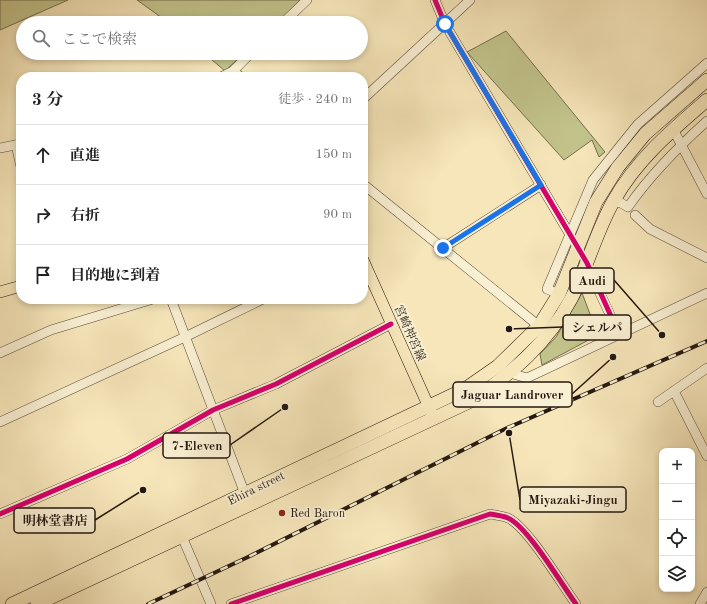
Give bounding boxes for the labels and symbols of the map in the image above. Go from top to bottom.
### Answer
route start [436,15,454,33]
route end [434,239,452,257]
callout: Audi [570,268,614,293]
text: Audi [578,275,606,288]
street label: 宮崎神宮線 [391,303,429,363]
callout: シェルパ [563,315,631,340]
text: シェルパ [572,322,622,335]
callout: Jaguar Landrover [453,382,572,407]
text: Jaguar Landrover [461,389,564,402]
callout: 7-Eleven [163,433,230,458]
text: 7-Eleven [172,440,223,453]
street label: Ehira street [226,470,287,508]
callout: Miyazaki-Jingu [520,487,626,512]
text: Miyazaki-Jingu [528,494,618,507]
callout: 明林堂書店 [14,508,95,533]
marker: Red Baron [277,508,287,518]
place label: Red Baron [290,508,346,520]
text: 明林堂書店 [22,513,88,528]

